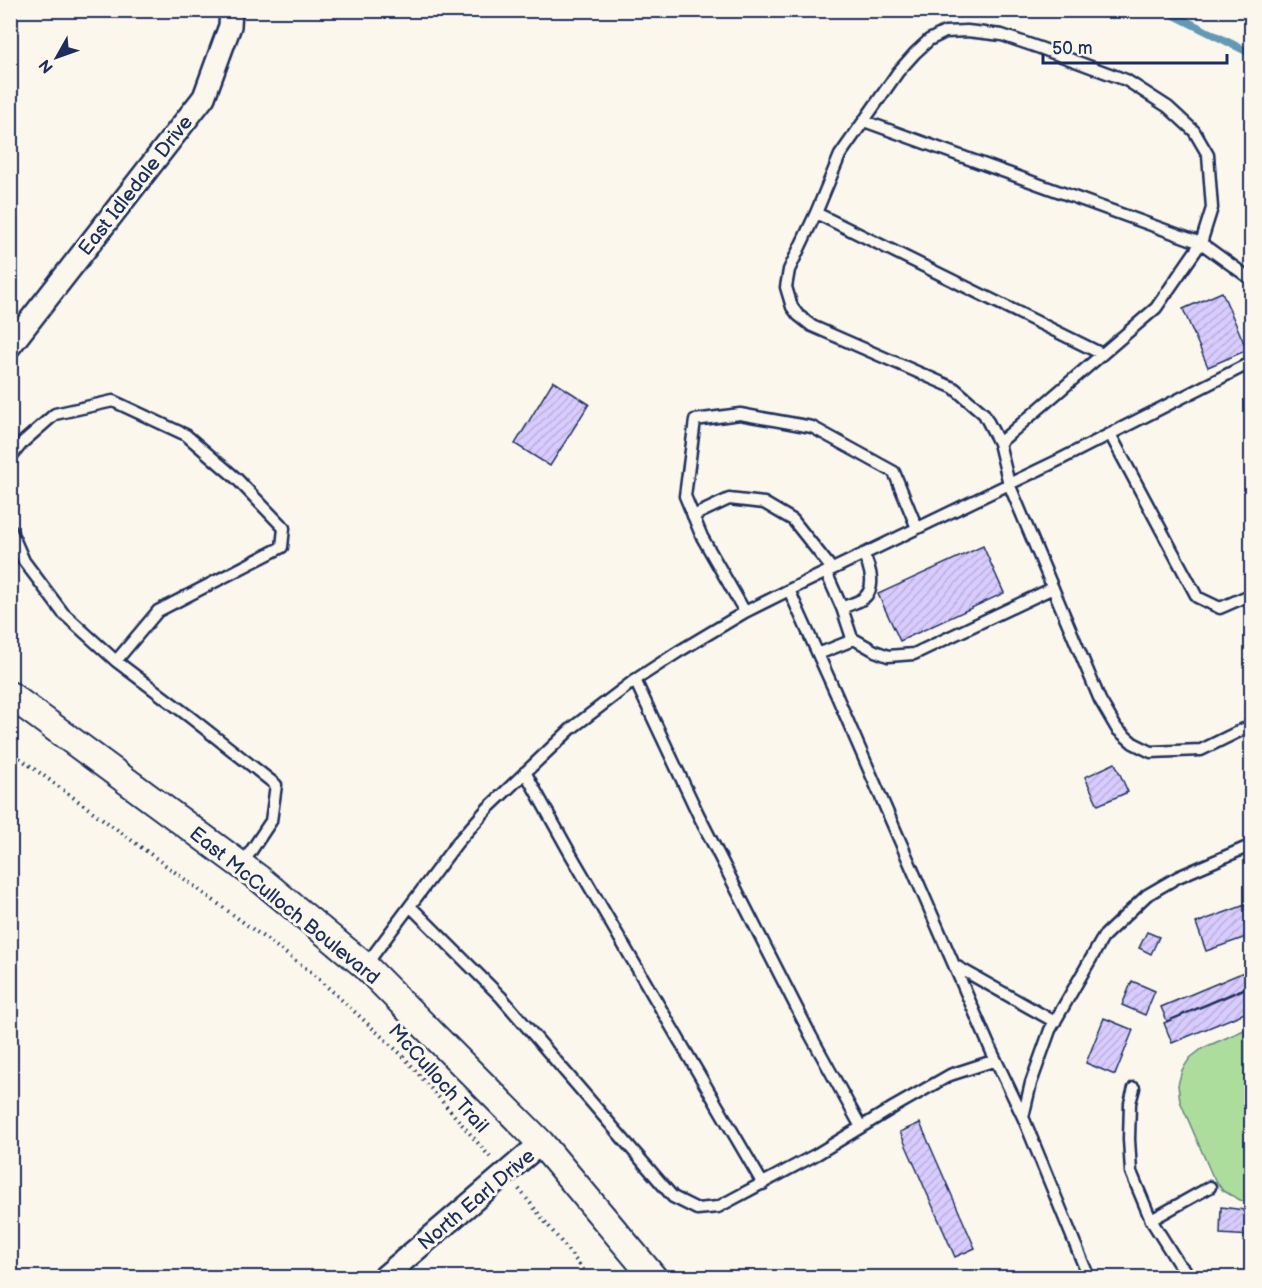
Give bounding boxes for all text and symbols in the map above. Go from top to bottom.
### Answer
north arrow [27,27,87,87]
scale bar [1043,27,1228,65]
text: 50 m [1052,38,1093,59]
text: N [36,55,58,76]
street label: East Idledale Drive [74,111,198,260]
street label: East McCulloch Boulevard [185,822,384,990]
street label: McCulloch Trail [383,1019,493,1138]
street label: North Earl Drive [413,1144,540,1256]

